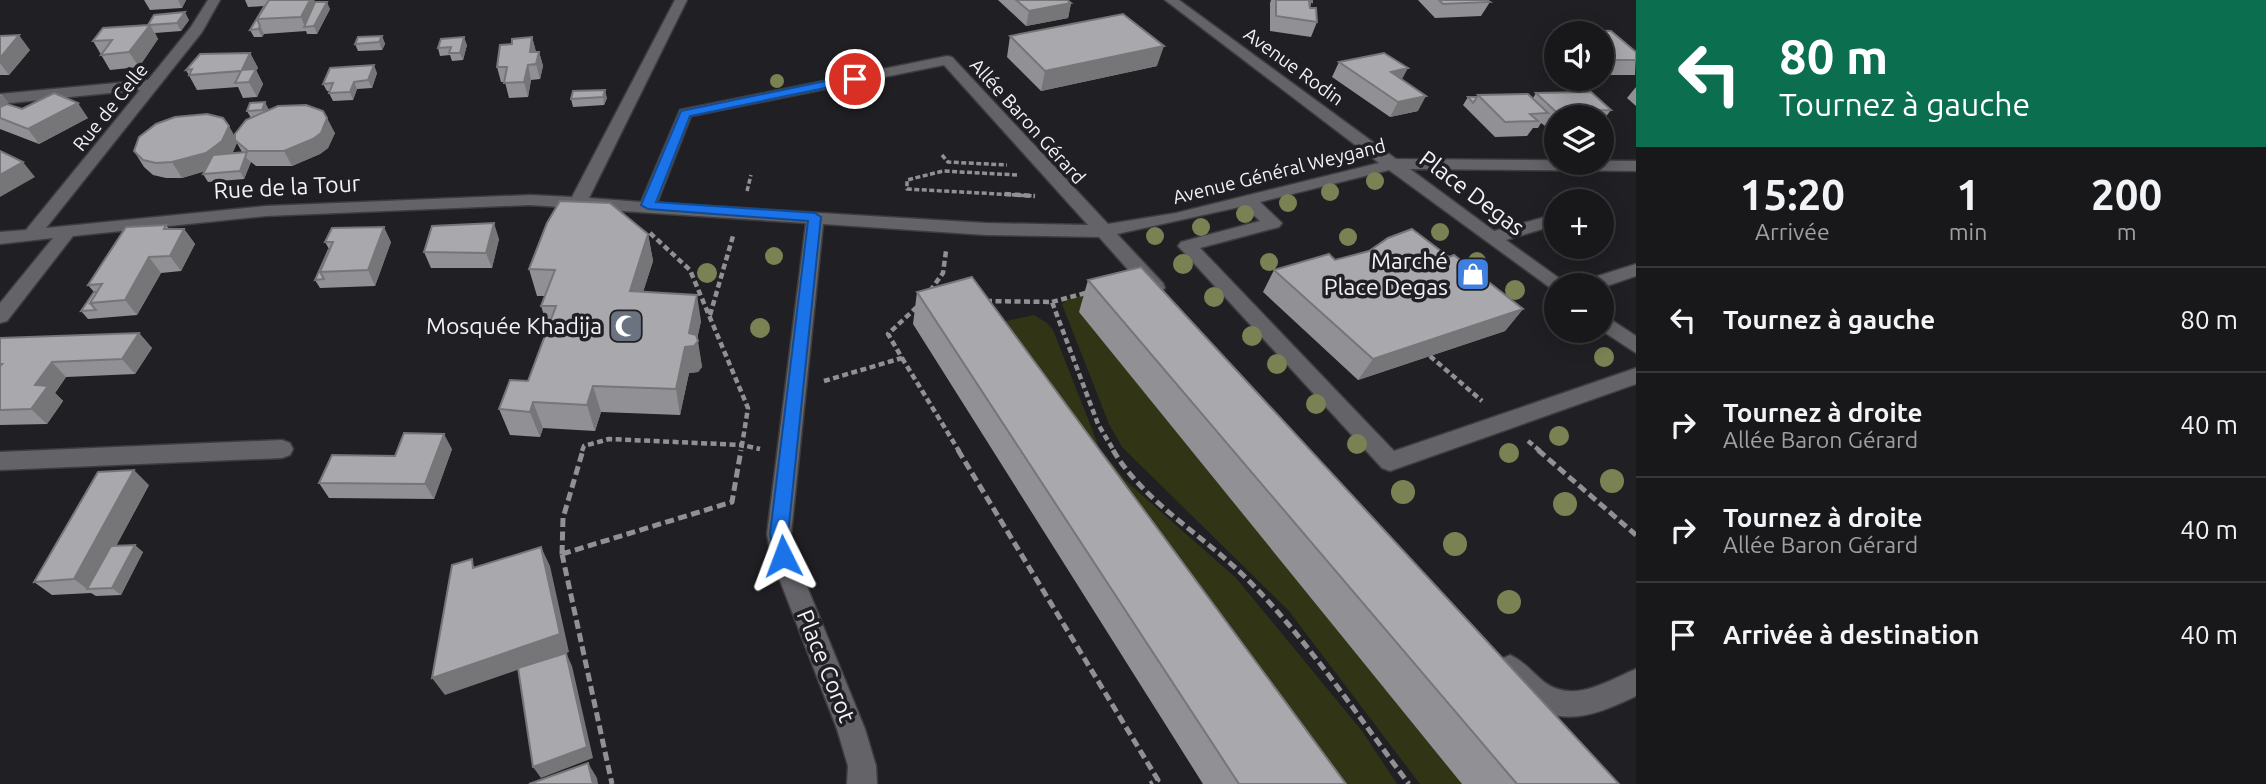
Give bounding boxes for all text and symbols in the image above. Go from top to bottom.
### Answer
map controls [1544,21,1614,343]
button: sound [1544,21,1614,91]
street label: Avenue Rodin [1240,22,1348,110]
icon: left [1664,28,1755,119]
text: 80 m [1779,28,1888,83]
pin [825,49,885,109]
street label: Allée Baron Gérard [966,54,1090,188]
street label: Rue de Celle [68,59,152,155]
icon: arrive [836,60,874,98]
text: Tournez à gauche [1779,86,2030,122]
button: layers [1544,105,1614,175]
street label: Avenue Général Weygand [1170,134,1388,208]
street label: Place Degas [1415,145,1529,240]
street label: Rue de la Tour [213,170,361,203]
text: 15:20 [1740,171,1845,218]
text: 1 [1956,171,1980,218]
text: 200 [2091,171,2162,218]
button: + [1544,189,1614,259]
text: Arrivée [1755,219,1830,244]
text: min [1949,219,1987,244]
text: m [2117,219,2137,244]
place label: Marché Place Degas [1324,248,1448,299]
shop icon: Marché Place Degas [1454,255,1492,293]
button: − [1544,273,1614,343]
icon: left [1664,301,1702,339]
text: Tournez à gauche [1723,305,1935,334]
text: 80 m [2180,305,2238,334]
mosque icon: Mosquée Khadija [607,307,645,345]
place label: Mosquée Khadija [426,313,602,338]
text: Tournez à droite [1723,398,1922,427]
icon: right [1664,406,1702,444]
text: 40 m [2180,410,2238,439]
text: Allée Baron Gérard [1723,427,1918,452]
text: Tournez à droite [1723,503,1922,532]
icon: right [1664,511,1702,549]
text: 40 m [2180,515,2238,544]
position arrow [746,519,820,593]
text: Allée Baron Gérard [1723,532,1918,557]
street label: Place Corot [793,606,860,726]
icon: arrive [1664,616,1702,654]
text: Arrivée à destination [1723,620,1979,649]
text: 40 m [2180,620,2238,649]

